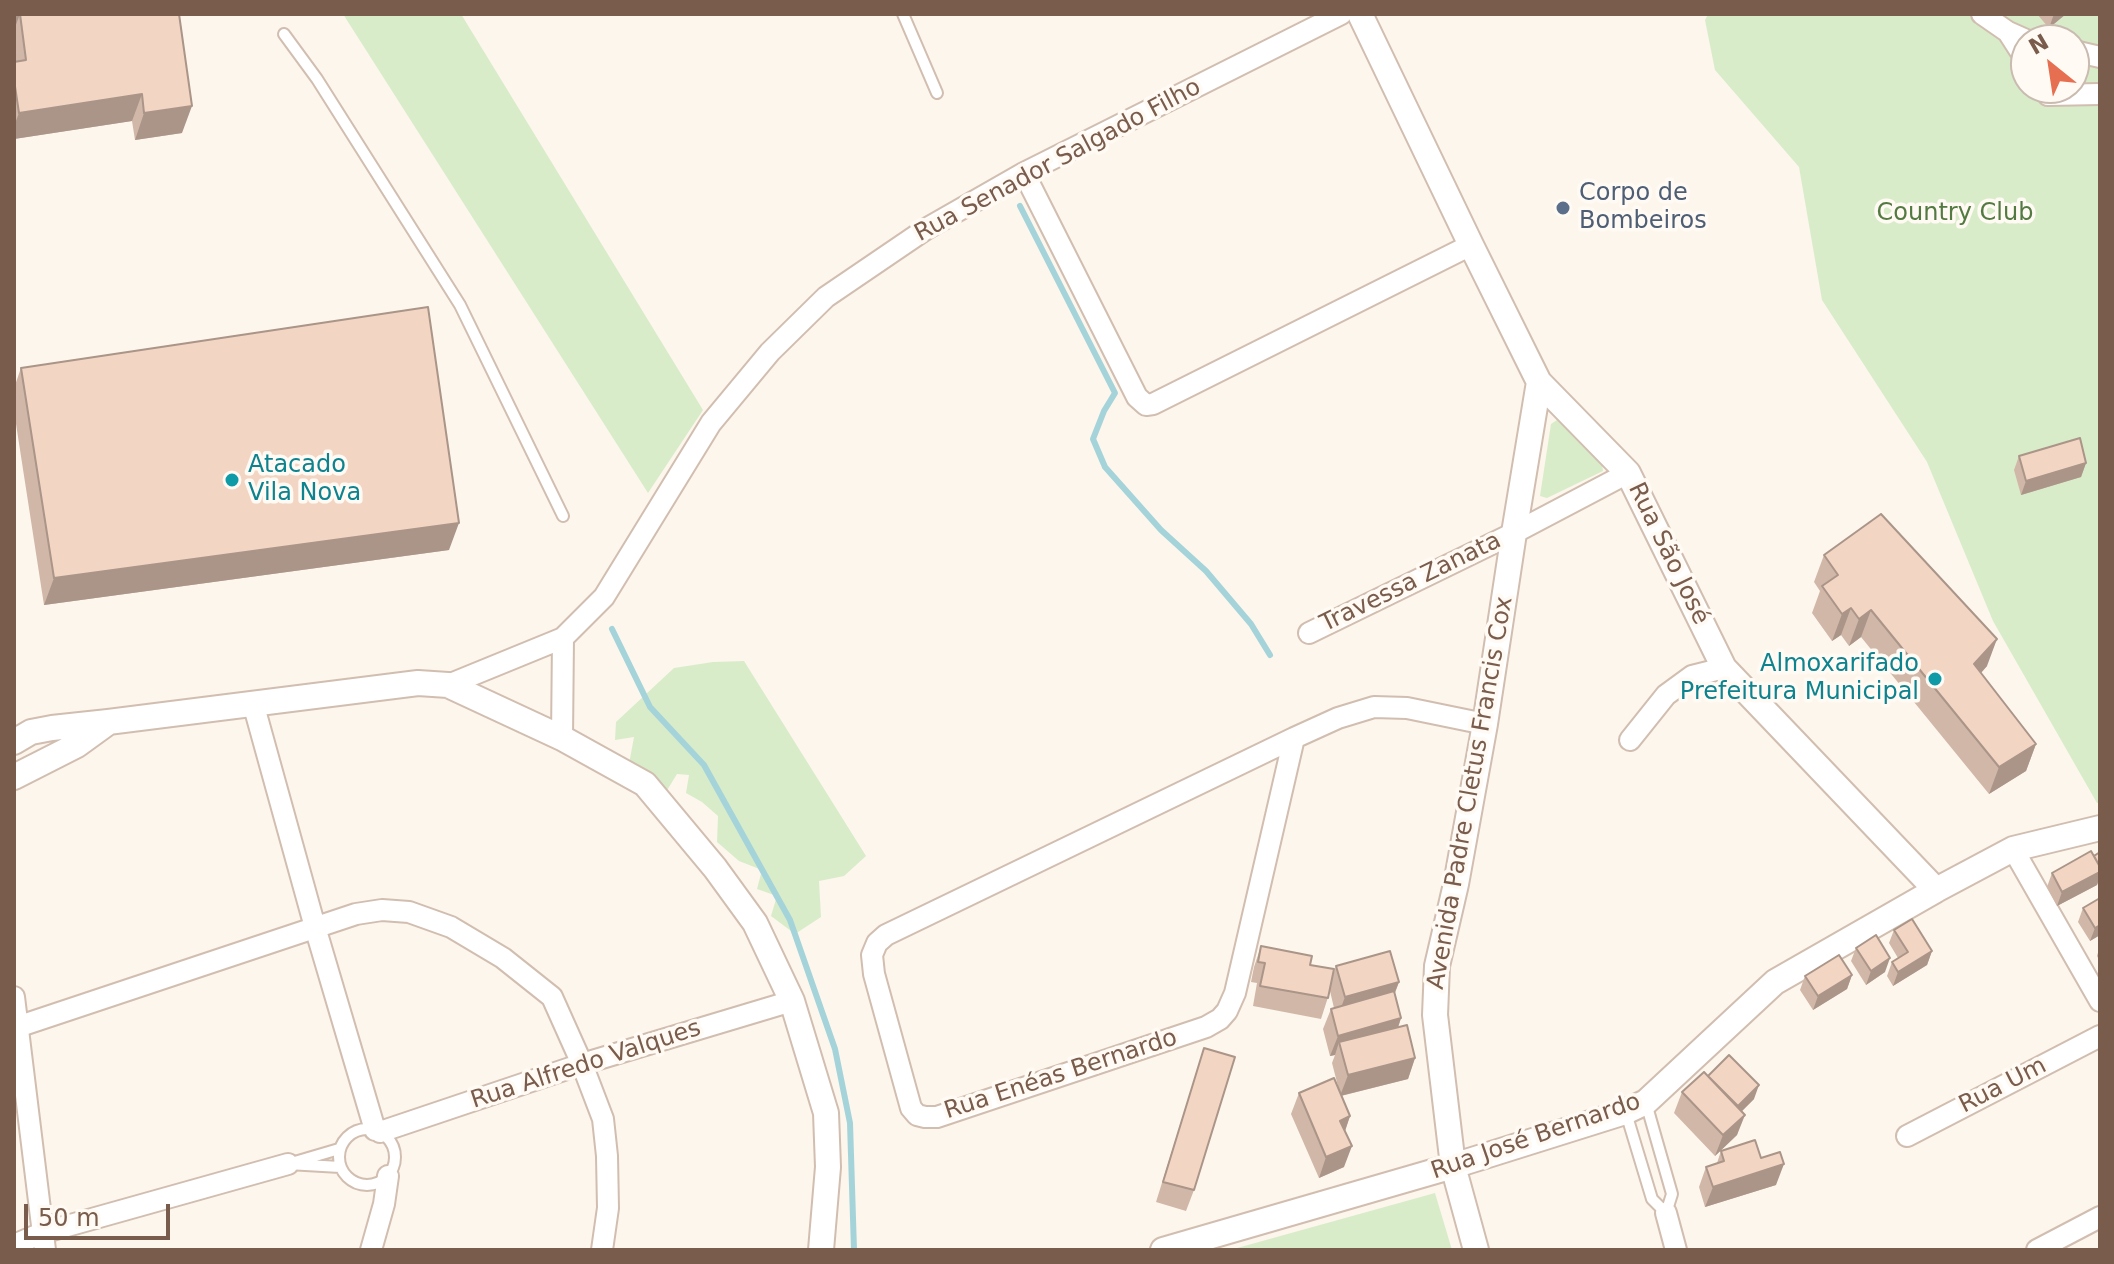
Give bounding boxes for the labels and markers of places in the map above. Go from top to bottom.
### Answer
place label: Corpo de Bombeiros [1579,180,1707,236]
marker: Corpo de Bombeiros [1554,199,1572,217]
place label: Atacado Vila Nova [248,452,361,508]
marker: Atacado Vila Nova [223,471,241,489]
place label: Almoxarifado Prefeitura Municipal [1680,651,1919,707]
marker: Almoxarifado Prefeitura Municipal [1926,670,1944,688]

